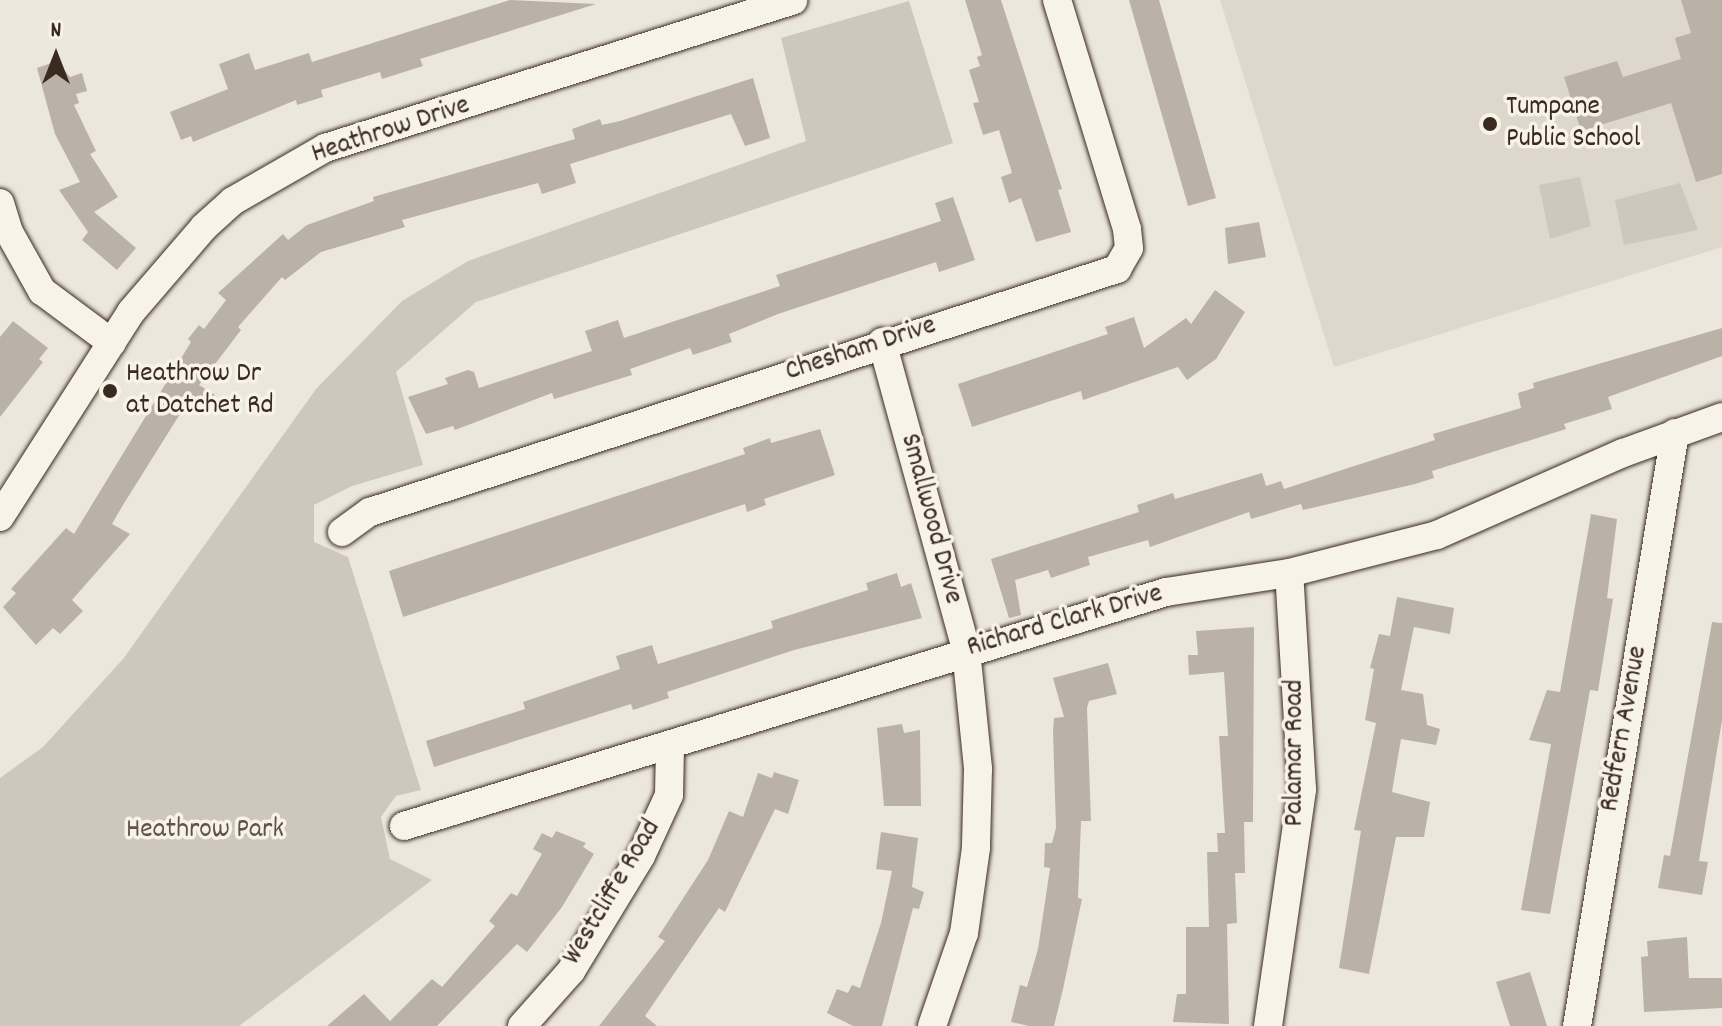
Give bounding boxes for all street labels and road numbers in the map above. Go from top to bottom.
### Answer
street label: Heathrow Drive [308,90,474,172]
street label: Chesham Drive [781,310,941,390]
street label: Smallwood Drive [891,430,969,608]
street label: Richard Clark Drive [963,578,1167,666]
street label: Redfern Avenue [1594,644,1656,814]
street label: Palamar Road [1279,679,1313,827]
street label: Westcliffe Road [556,814,670,972]

